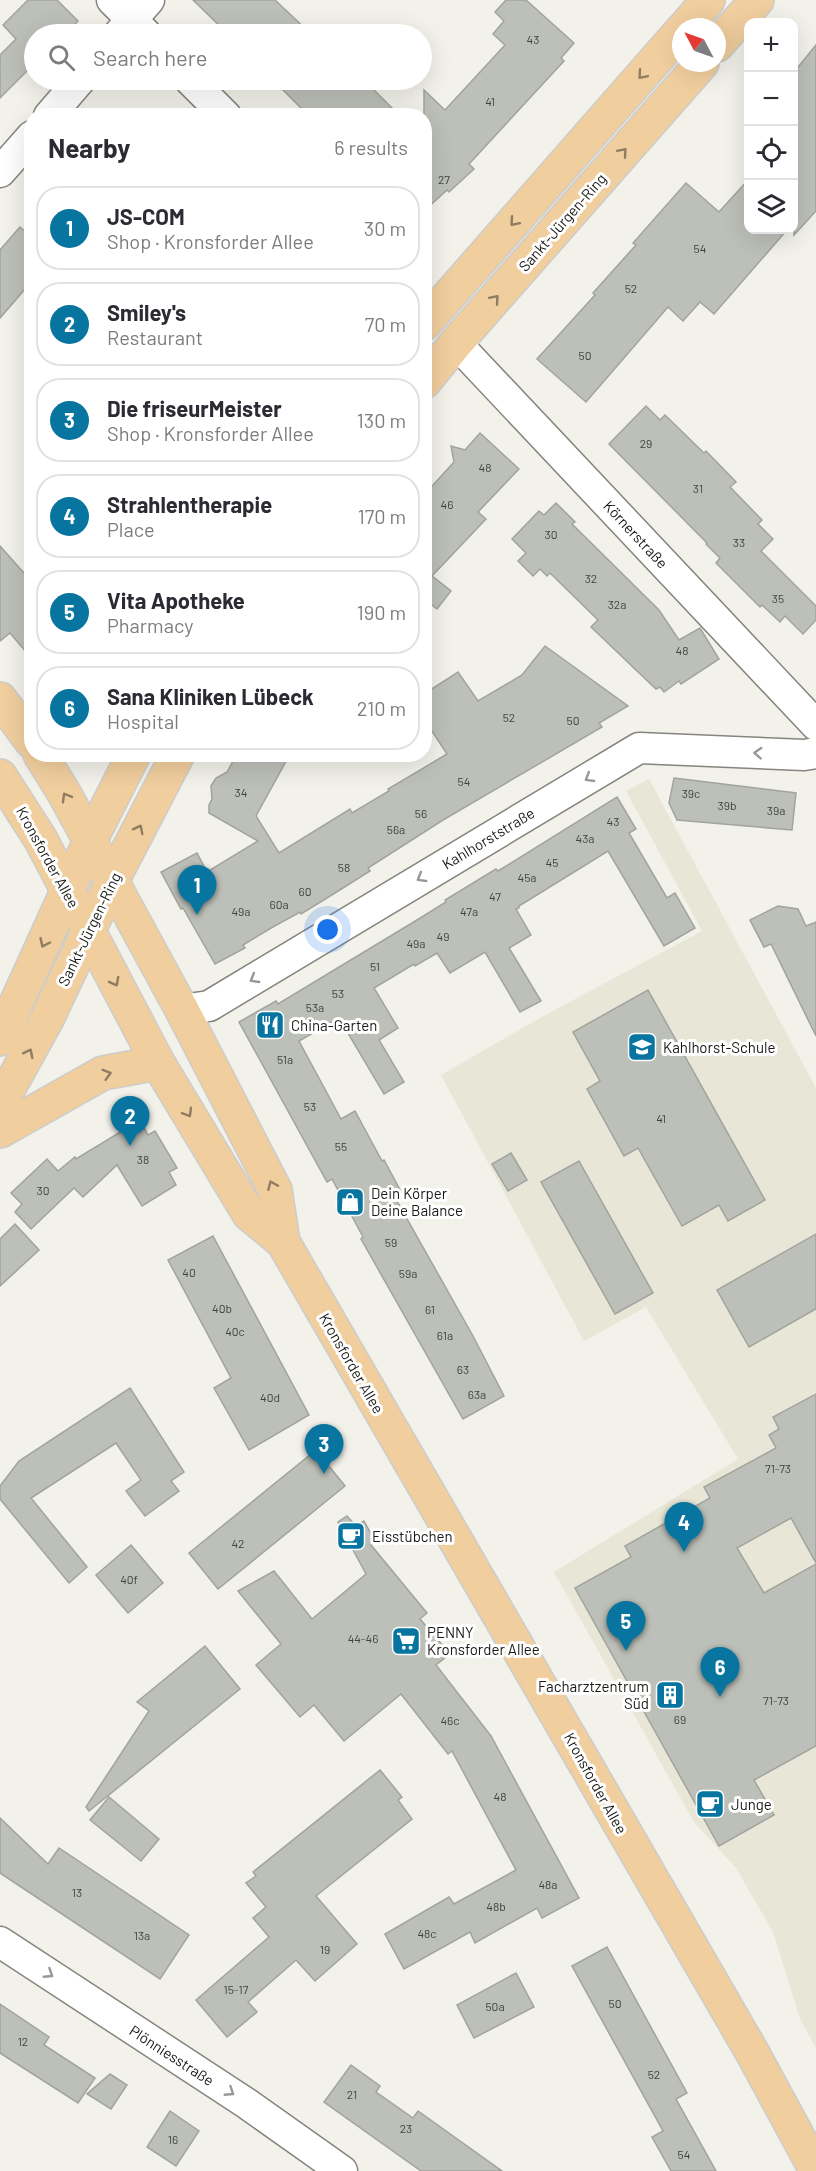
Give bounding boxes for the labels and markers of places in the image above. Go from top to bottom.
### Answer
pin: 1 [178,866,216,915]
restaurant icon: China-Garten [254,1009,286,1041]
place label: China-Garten [291,1016,377,1034]
school or university icon: Kahlhorst-Schule [626,1031,658,1063]
place label: Kahlhorst-Schule [663,1038,775,1056]
pin: 2 [110,1096,150,1146]
place label: Dein Körper Deine Balance [371,1184,463,1219]
shop icon: Dein Körper Deine Balance [334,1186,366,1218]
pin: 3 [304,1424,344,1474]
pin: 4 [664,1502,704,1552]
cafe icon: Eisstübchen [335,1520,367,1552]
place label: Eisstübchen [372,1527,453,1545]
pin: 5 [606,1602,646,1651]
place label: PENNY Kronsforder Allee [427,1623,540,1658]
supermarket icon: PENNY Kronsforder Allee [390,1625,422,1657]
pin: 6 [700,1648,740,1697]
place label: Facharztzentrum Süd [538,1677,649,1712]
building icon: Facharztzentrum Süd [654,1679,686,1711]
cafe icon: Junge [694,1788,726,1820]
place label: Junge [731,1795,772,1813]

